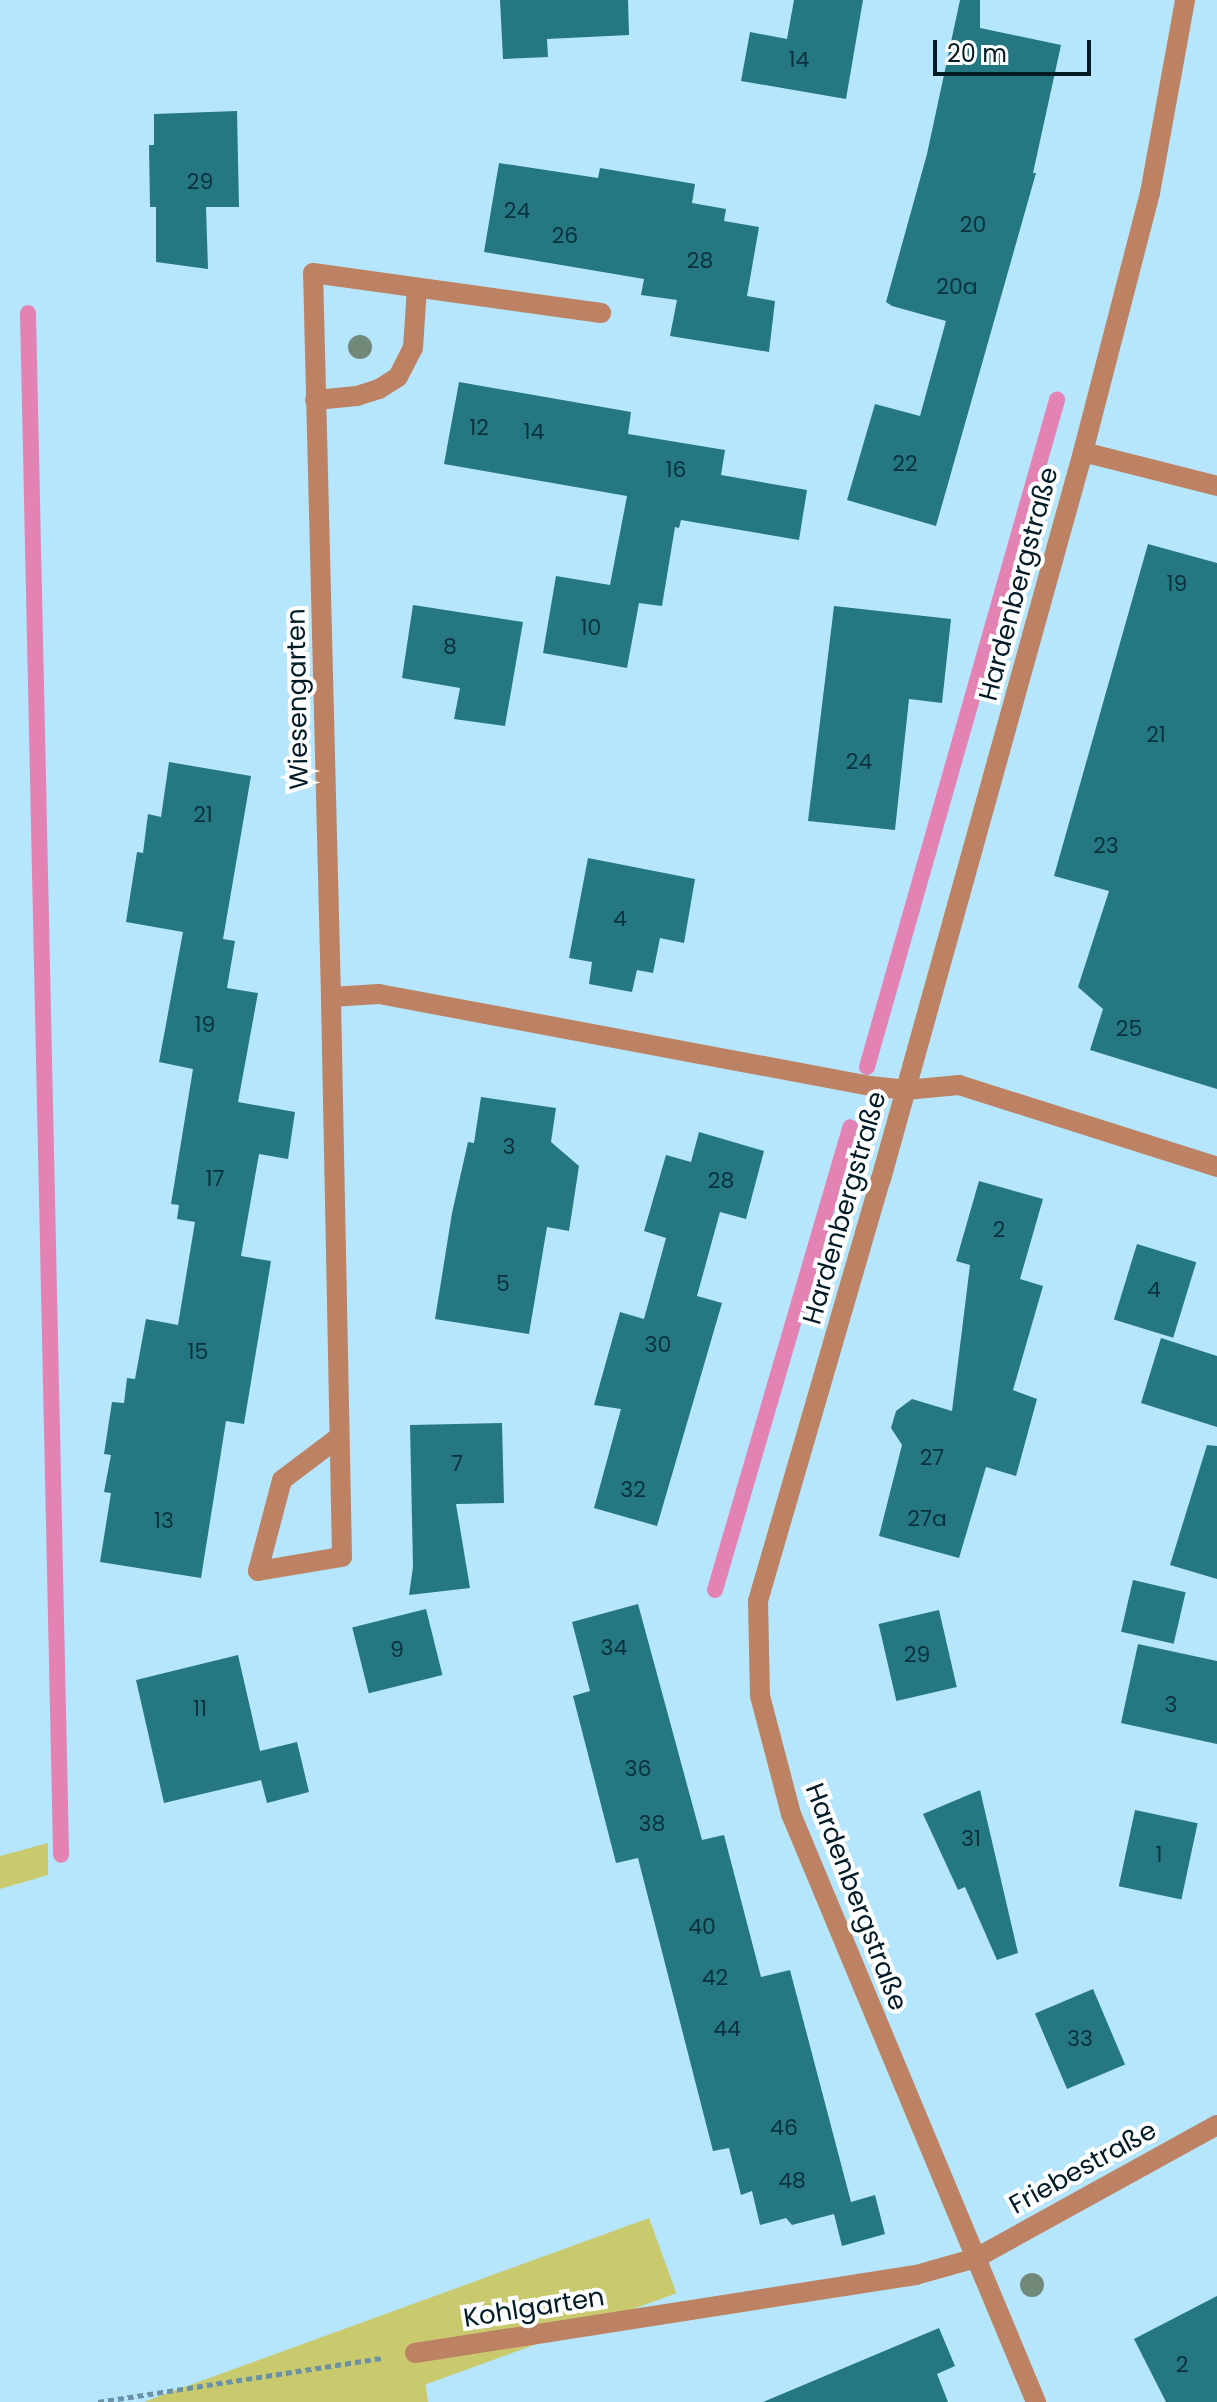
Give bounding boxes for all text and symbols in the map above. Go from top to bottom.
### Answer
scale bar [937,24,1095,74]
text: 20 m [947,37,1007,70]
house number: 14 [789,47,809,73]
house number: 29 [187,169,213,195]
house number: 24 [504,198,530,224]
house number: 20 [960,212,986,238]
house number: 26 [552,223,578,249]
house number: 28 [687,248,713,274]
house number: 20a [936,274,978,300]
house number: 12 [469,415,489,441]
house number: 14 [524,419,544,445]
house number: 22 [892,451,918,477]
house number: 16 [665,457,687,483]
street label: Hardenbergstraße [973,464,1065,704]
house number: 19 [1167,571,1187,597]
street label: Wiesengarten [281,608,315,790]
house number: 10 [581,615,601,641]
house number: 8 [443,634,457,660]
house number: 21 [1146,722,1166,748]
house number: 24 [846,749,872,775]
house number: 21 [193,802,213,828]
house number: 23 [1093,833,1119,859]
house number: 4 [613,906,627,932]
house number: 19 [195,1012,215,1038]
house number: 25 [1116,1016,1142,1042]
street label: Hardenbergstraße [797,1088,893,1328]
house number: 3 [503,1134,515,1160]
house number: 17 [205,1166,225,1192]
house number: 28 [708,1168,734,1194]
house number: 2 [993,1217,1005,1243]
house number: 5 [496,1271,510,1297]
house number: 4 [1147,1277,1161,1303]
house number: 30 [645,1332,671,1358]
house number: 15 [188,1339,208,1365]
house number: 27 [920,1445,944,1471]
house number: 7 [451,1451,463,1477]
house number: 32 [620,1477,646,1503]
house number: 27a [907,1506,947,1532]
house number: 13 [154,1508,174,1534]
house number: 34 [601,1635,627,1661]
house number: 9 [390,1637,404,1663]
house number: 29 [904,1642,930,1668]
house number: 3 [1165,1692,1177,1718]
house number: 11 [193,1696,207,1722]
house number: 36 [625,1756,651,1782]
street label: Hardenbergstraße [798,1779,914,2015]
house number: 38 [639,1811,665,1837]
house number: 31 [961,1826,981,1852]
house number: 1 [1155,1842,1163,1868]
house number: 40 [688,1914,716,1940]
house number: 42 [702,1965,728,1991]
house number: 44 [713,2016,741,2042]
house number: 33 [1067,2026,1093,2052]
house number: 46 [770,2115,798,2141]
street label: Friebestraße [1004,2115,1162,2221]
house number: 48 [778,2168,806,2194]
street label: Kohlgarten [461,2281,607,2335]
house number: 2 [1176,2352,1188,2378]

